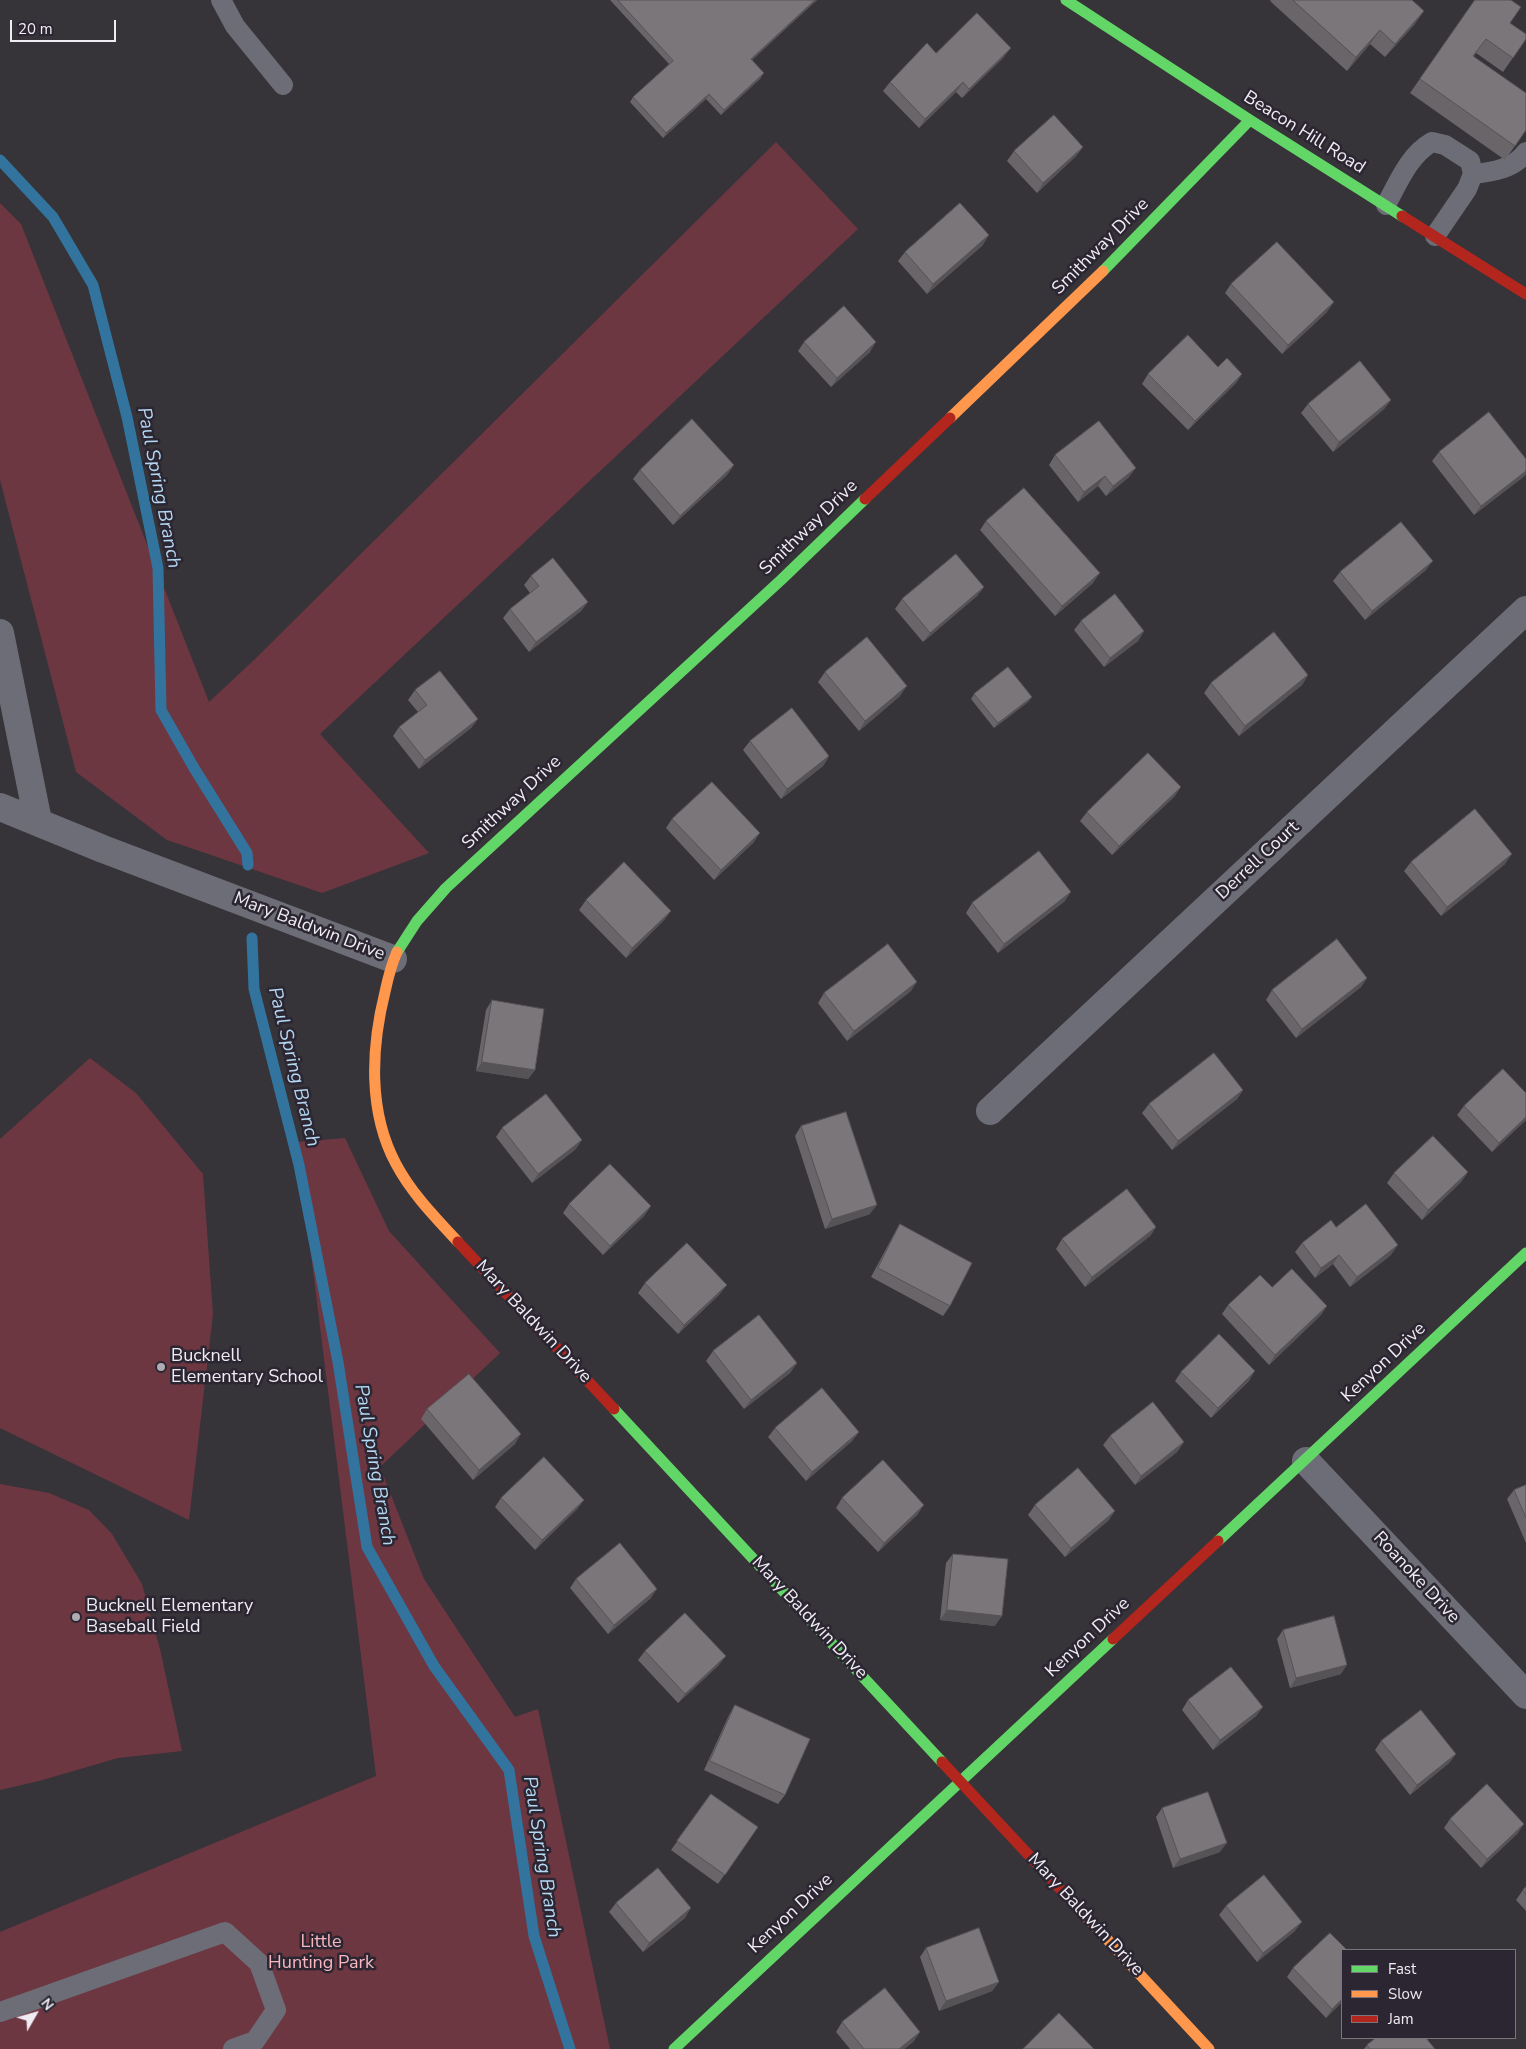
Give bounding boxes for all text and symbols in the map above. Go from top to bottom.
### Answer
scale bar [12,10,119,42]
text: 20 m [18,19,53,39]
street label: Beacon Hill Road [1239,87,1369,179]
street label: Smithway Drive [1048,194,1154,300]
water label: Paul Spring Branch [131,406,185,570]
street label: Smithway Drive [755,476,863,580]
street label: Smithway Drive [458,751,566,855]
street label: Derrell Court [1212,817,1304,905]
street label: Mary Baldwin Drive [230,888,388,966]
water label: Paul Spring Branch [262,985,324,1149]
street label: Mary Baldwin Drive [471,1256,595,1388]
street label: Kenyon Drive [1337,1318,1431,1408]
place label: Bucknell Elementary School [171,1346,323,1388]
marker: Bucknell Elementary School [155,1361,167,1373]
water label: Paul Spring Branch [349,1382,399,1548]
street label: Roanoke Drive [1368,1528,1464,1628]
street label: Mary Baldwin Drive [747,1552,871,1684]
street label: Kenyon Drive [1041,1593,1135,1683]
place label: Bucknell Elementary Baseball Field [86,1596,253,1638]
marker: Bucknell Elementary Baseball Field [70,1611,82,1623]
water label: Paul Spring Branch [517,1774,565,1940]
street label: Mary Baldwin Drive [1023,1849,1147,1981]
street label: Kenyon Drive [744,1869,838,1959]
park label: Little Hunting Park [268,1932,374,1975]
legend [1341,1949,1516,2039]
text: Fast [1388,1959,1416,1979]
text: Slow [1388,1984,1422,2004]
north arrow [10,1989,60,2039]
text: N [36,1994,58,2014]
text: Jam [1388,2009,1414,2029]

